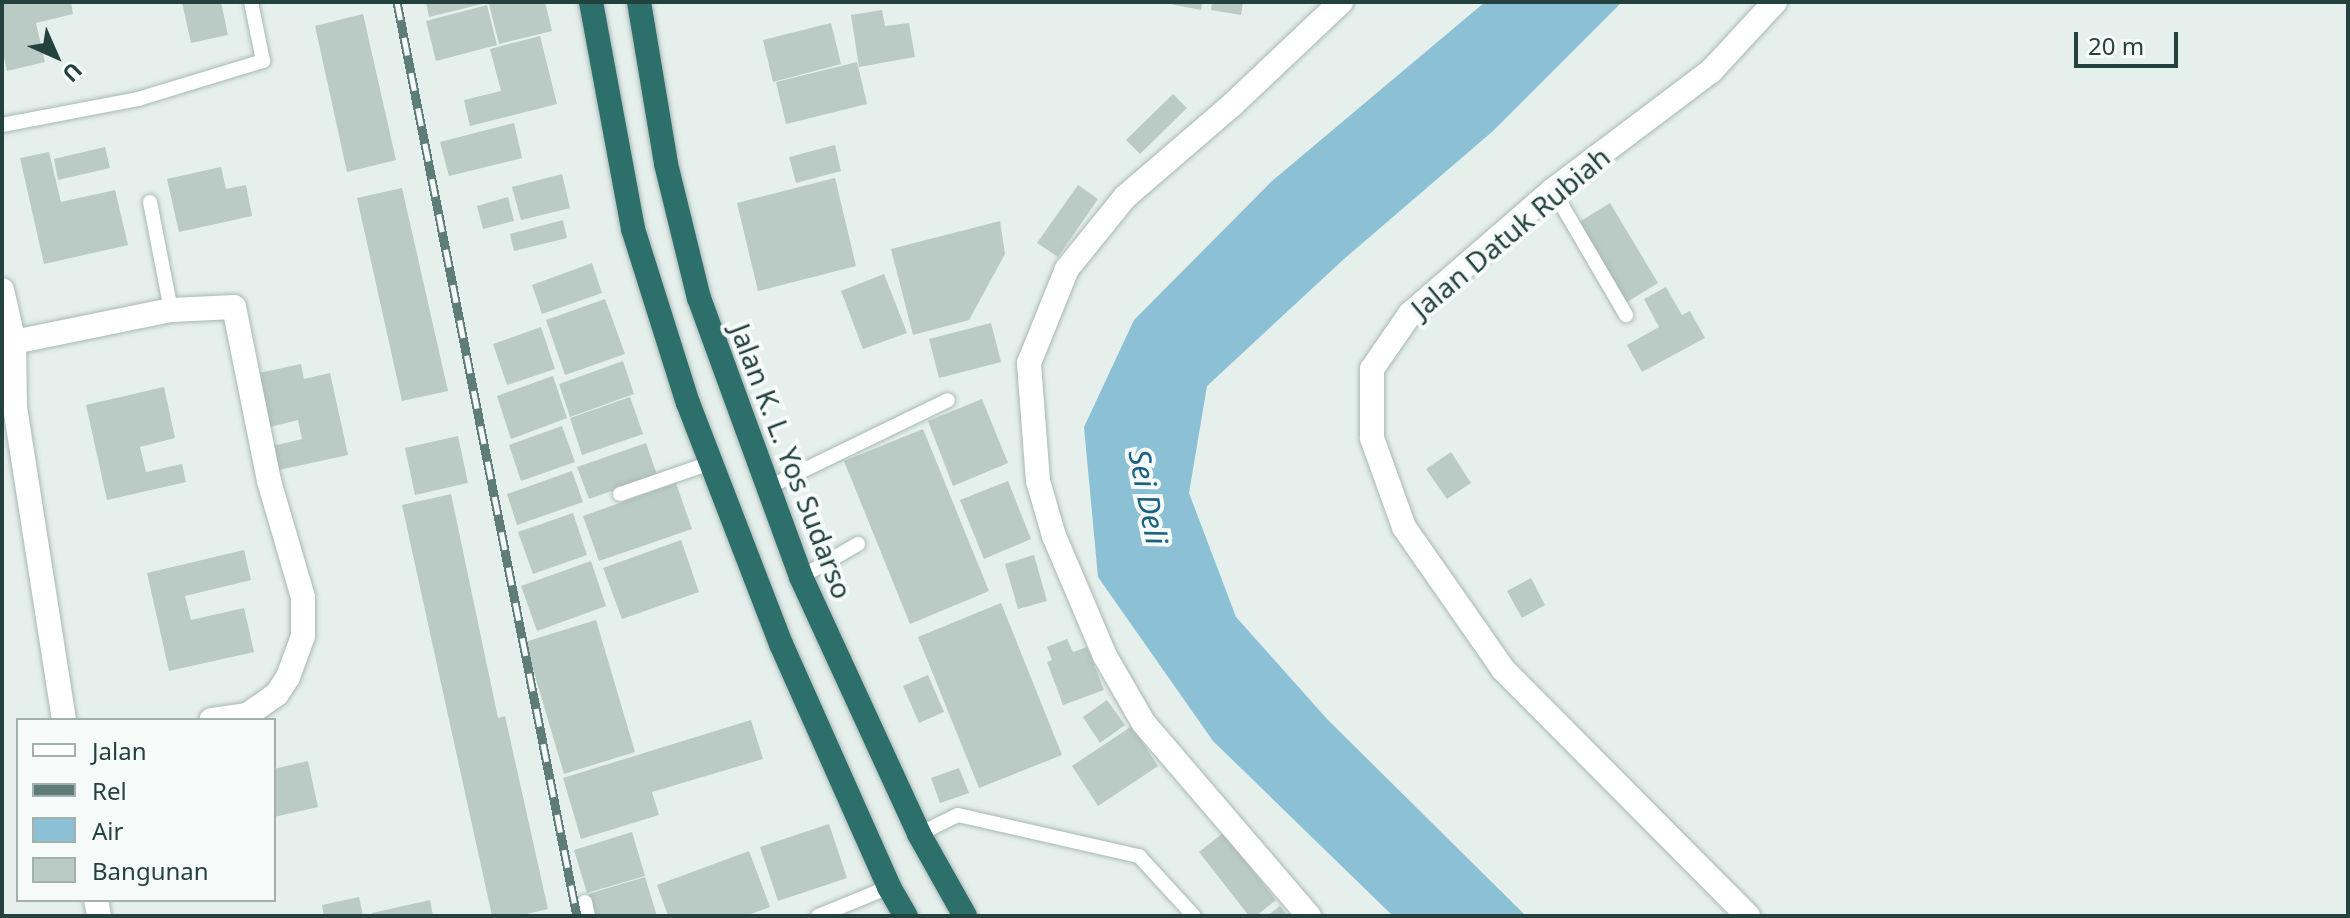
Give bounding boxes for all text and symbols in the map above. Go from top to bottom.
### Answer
north arrow [16,16,96,96]
scale bar [2078,16,2182,66]
text: 20 m [2088,29,2144,62]
text: U [56,56,89,89]
street label: Jalan Datuk Rubiah [1404,139,1616,325]
street label: Jalan K. L. Yos Sudarso [724,319,860,603]
water label: Sei Deli [1121,446,1175,548]
legend [16,718,276,902]
text: Jalan [92,734,147,767]
text: Rel [92,774,127,807]
text: Air [92,814,123,847]
text: Bangunan [92,854,209,887]

